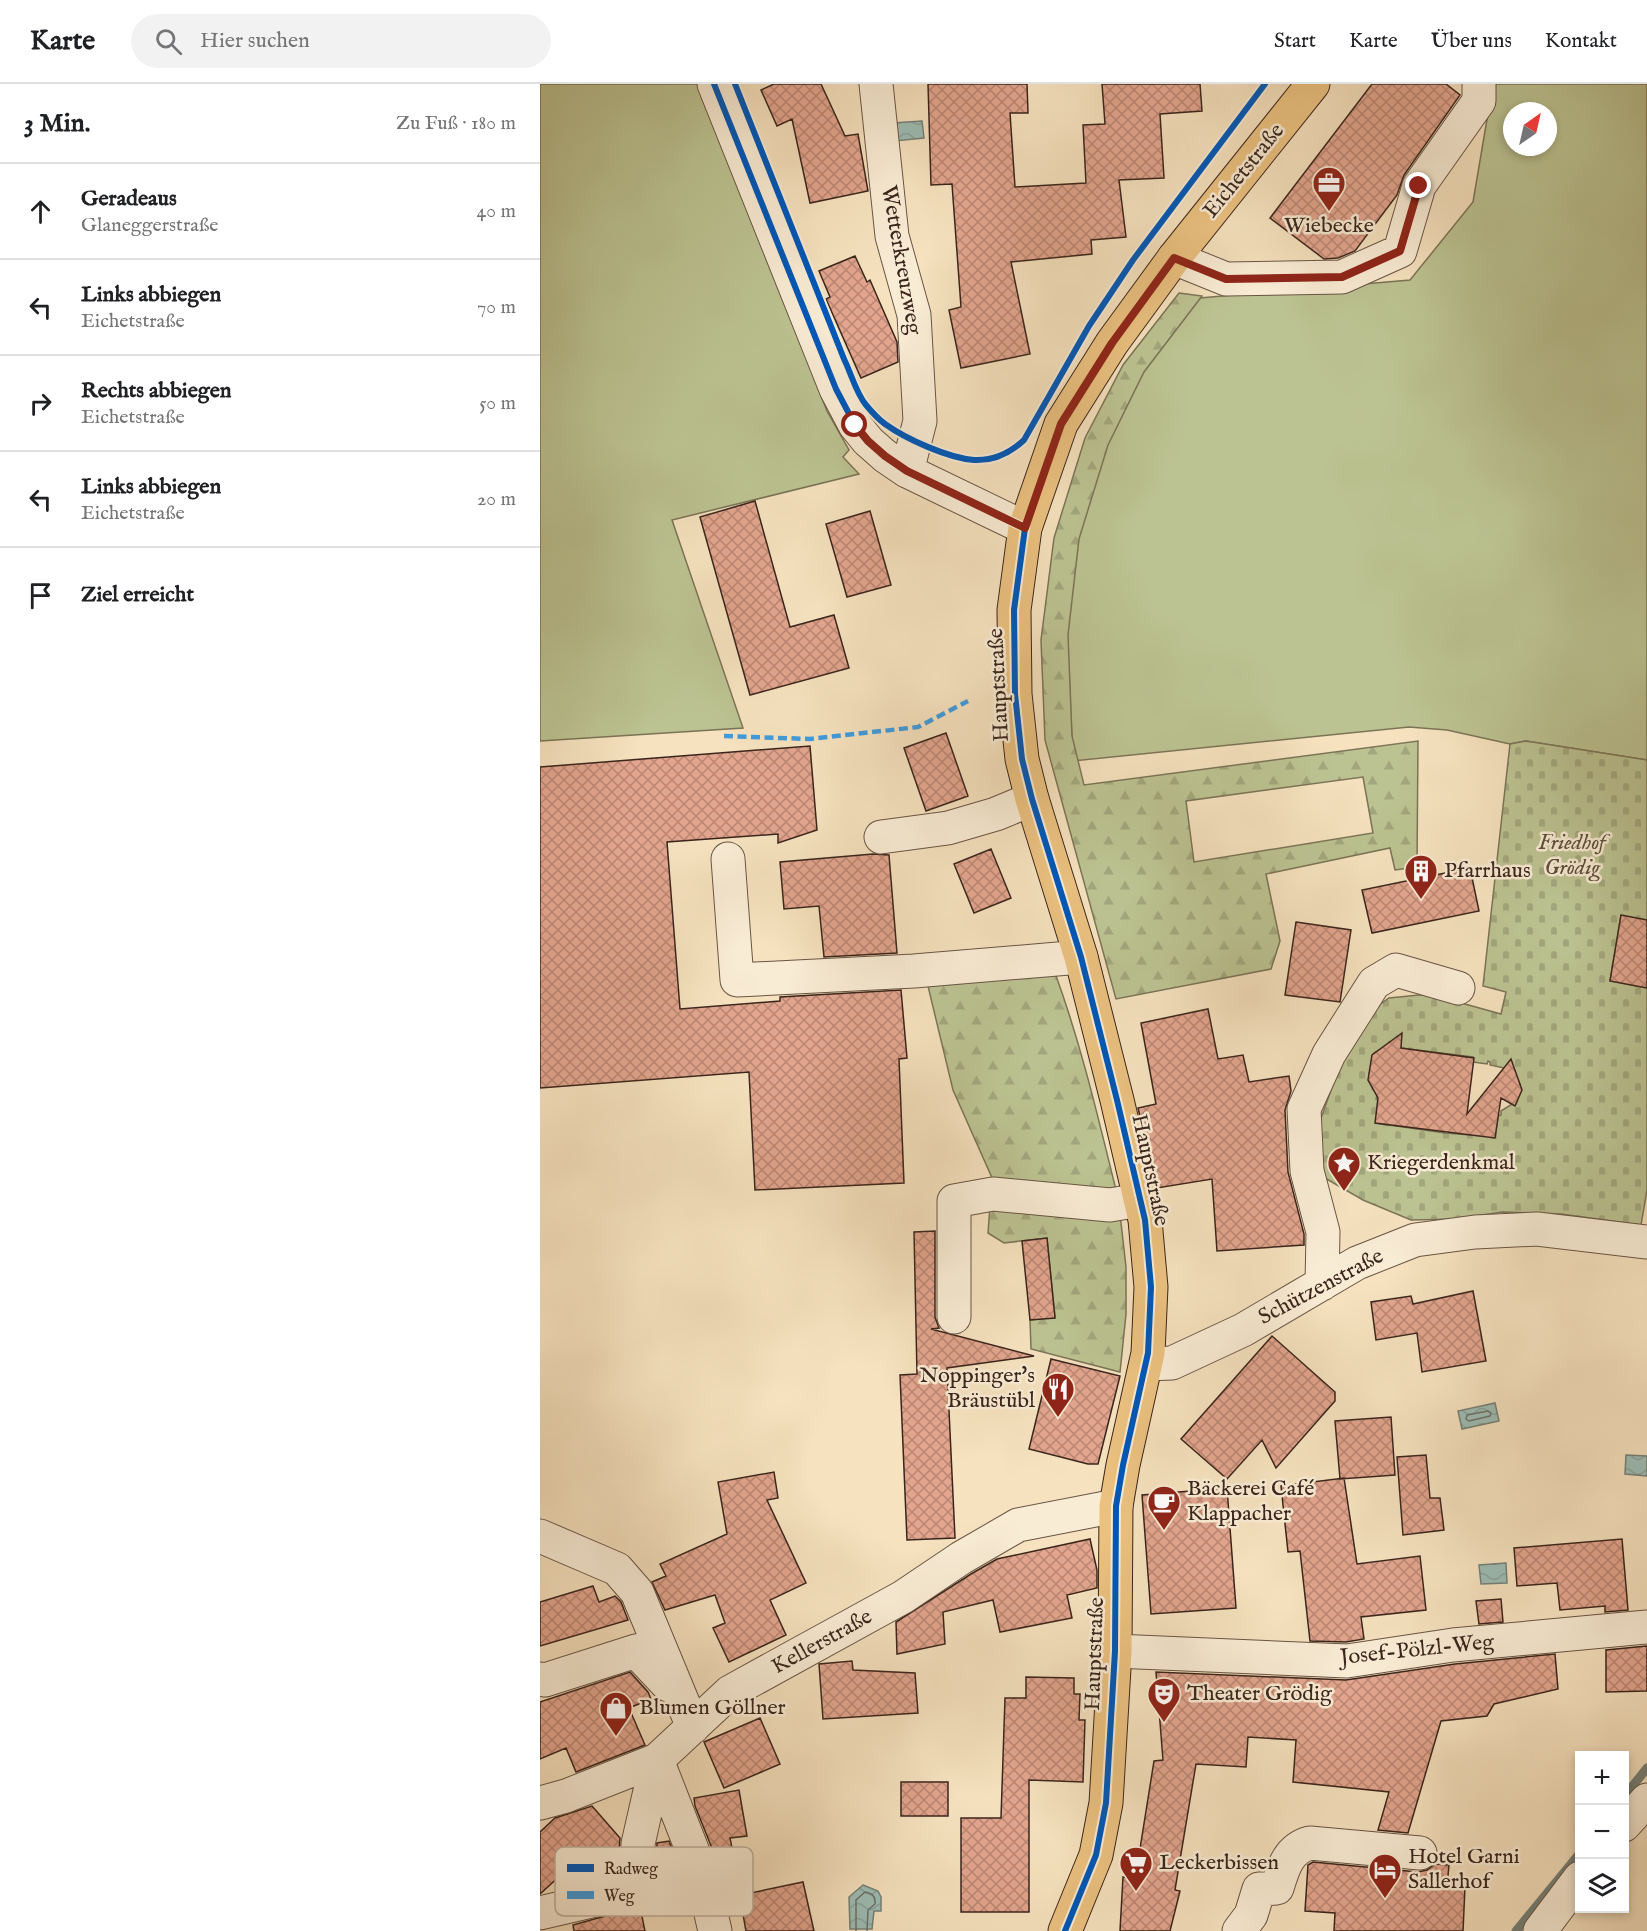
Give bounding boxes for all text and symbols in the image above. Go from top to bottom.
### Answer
search box [131,14,551,68]
text: Karte [30,24,95,59]
icon: search [152,25,185,58]
text: Hier suchen [200,27,310,55]
text: Start [1274,28,1316,55]
text: Karte [1349,28,1398,55]
text: Über uns [1431,28,1512,55]
text: Kontakt [1545,28,1617,55]
north arrow [1503,102,1557,156]
text: 3 Min. [24,107,90,140]
text: Zu Fuß · 180 m [396,111,516,136]
street label: Eichetstraße [1197,118,1291,224]
office icon: Wiebecke [1311,165,1347,212]
route end [1405,172,1431,198]
street label: Wetterkreuzweg [874,183,928,338]
text: Geradeaus [81,185,177,213]
icon: ahead [24,195,57,228]
text: 40 m [477,199,516,224]
place label: Wiebecke [1284,212,1374,240]
text: Glaneggerstraße [81,213,218,238]
text: Links abbiegen [81,281,221,309]
icon: left [24,291,57,324]
text: 70 m [477,295,516,320]
text: Eichetstraße [81,309,185,334]
text: Rechts abbiegen [81,377,231,405]
icon: right [24,387,57,420]
text: 50 m [479,391,516,416]
text: Eichetstraße [81,405,185,430]
route start [841,411,867,437]
text: Links abbiegen [81,473,221,501]
icon: left [24,483,57,516]
text: 20 m [477,487,516,512]
text: Eichetstraße [81,501,185,526]
icon: arrive [24,579,57,612]
text: Ziel erreicht [81,581,194,609]
street label: Hauptstraße [982,628,1016,742]
park label: Friedhof Grödig [1538,829,1611,882]
building icon: Pfarrhaus [1403,853,1439,900]
place label: Pfarrhaus [1444,857,1531,885]
street label: Hauptstraße [1124,1112,1176,1228]
place icon: Kriegerdenkmal [1326,1145,1362,1192]
place label: Kriegerdenkmal [1367,1149,1515,1177]
street label: Schützenstraße [1254,1242,1388,1332]
place label: Noppinger's Bräustübl [920,1362,1035,1415]
restaurant icon: Noppinger's Bräustübl [1040,1371,1076,1418]
place label: Bäckerei Café Klappacher [1187,1475,1314,1528]
cafe icon: Bäckerei Café Klappacher [1146,1484,1182,1531]
street label: Hauptstraße [1079,1597,1111,1711]
street label: Kellerstraße [767,1603,877,1681]
street label: Josef-Pölzl-Weg [1336,1628,1496,1672]
theatre icon: Theater Grödig [1146,1676,1182,1723]
place label: Theater Grödig [1187,1680,1333,1708]
shop icon: Blumen Göllner [598,1690,634,1737]
place label: Blumen Göllner [639,1694,786,1722]
map controls [1575,1751,1629,1913]
button: + [1575,1751,1629,1805]
button: − [1575,1805,1629,1859]
place label: Hotel Garni Sallerhof [1408,1843,1520,1896]
supermarket icon: Leckerbissen [1118,1845,1154,1892]
legend [555,1847,753,1916]
place label: Leckerbissen [1159,1849,1279,1877]
hotel icon: Hotel Garni Sallerhof [1367,1852,1403,1899]
button: layers [1575,1859,1629,1913]
text: Radweg [604,1860,658,1880]
text: Weg [604,1887,635,1907]

